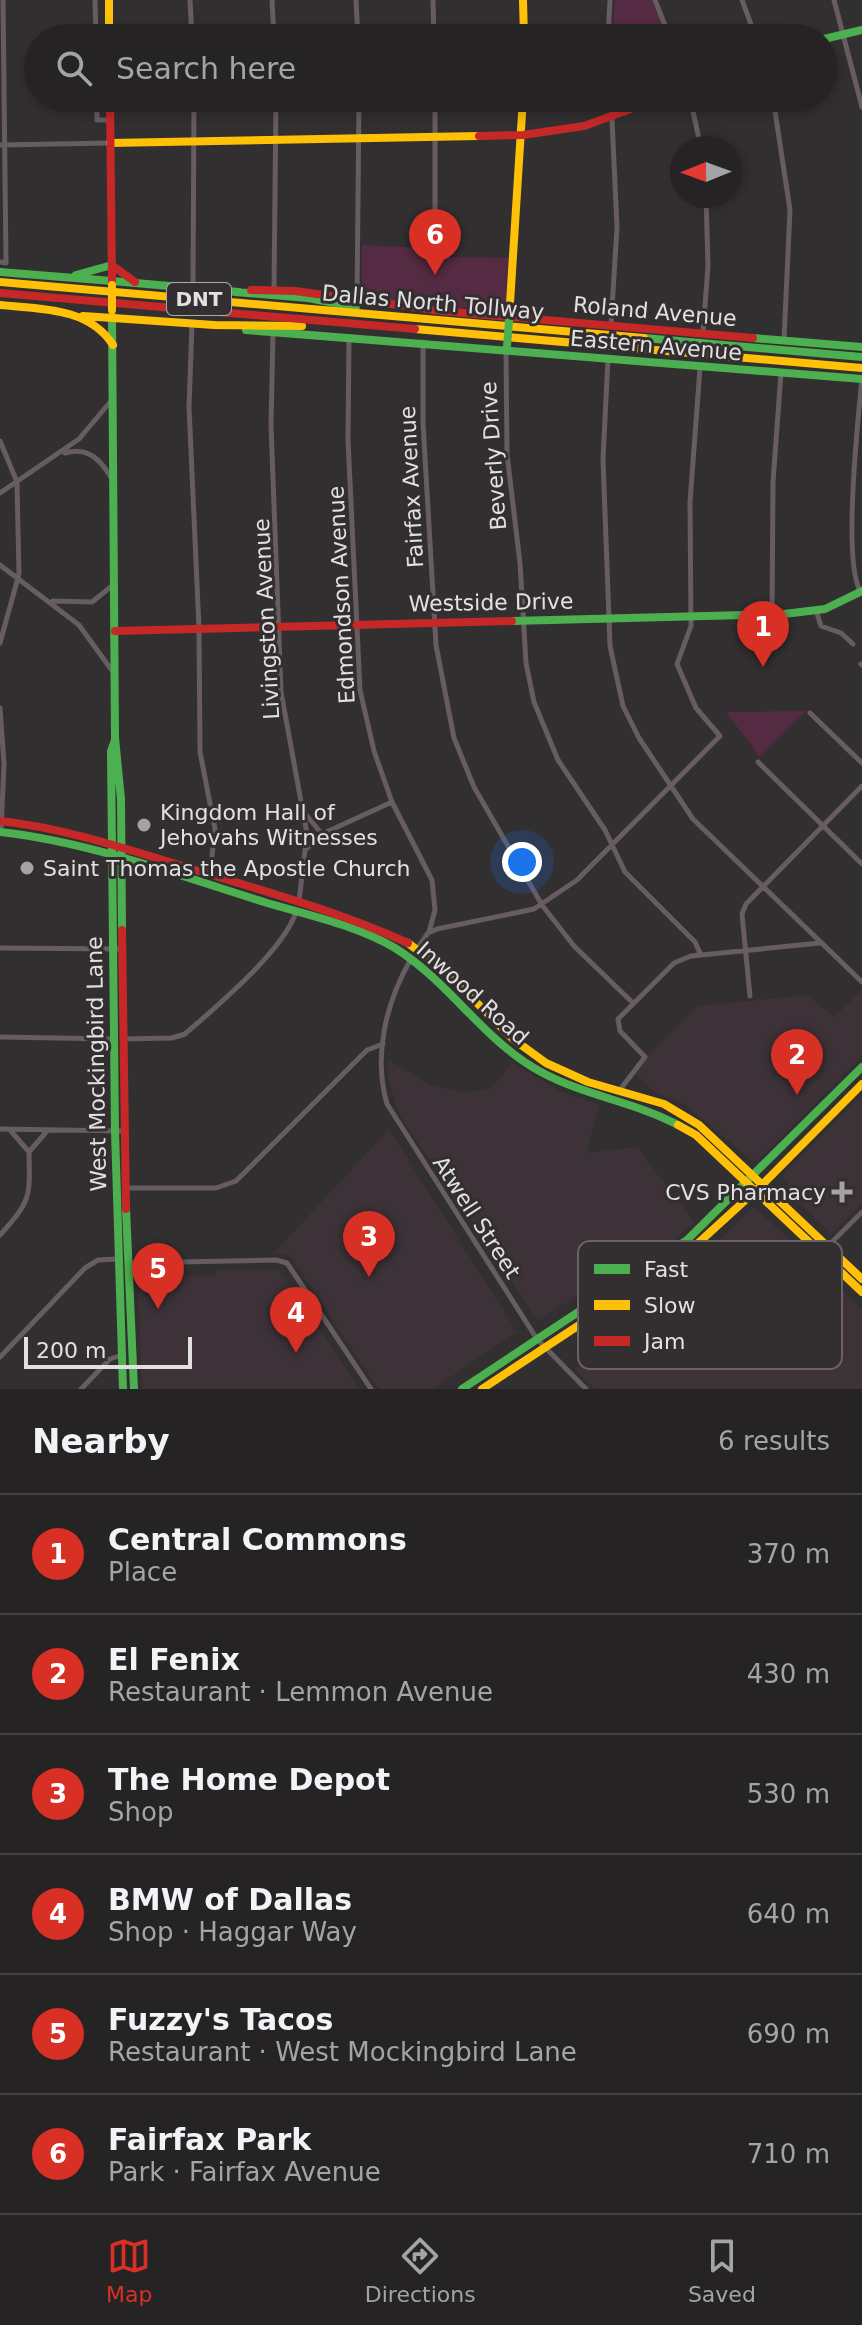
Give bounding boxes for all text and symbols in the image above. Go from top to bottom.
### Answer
search box [24,24,838,112]
icon: search [52,46,96,90]
text: Search here [116,51,296,86]
north arrow [670,136,742,208]
pin: 6 [409,209,461,275]
street label: Dallas North Tollway [321,280,545,325]
road number: DNT [167,283,231,315]
street label: Roland Avenue [572,292,738,331]
street label: Eastern Avenue [569,326,743,365]
street label: Beverly Drive [476,381,511,531]
street label: Fairfax Avenue [395,405,428,569]
street label: Edmondson Avenue [323,485,360,705]
street label: Livingston Avenue [249,518,284,720]
street label: Westside Drive [408,589,574,616]
pin: 1 [737,601,789,667]
place label: Kingdom Hall of Jehovahs Witnesses [158,800,378,850]
marker: Kingdom Hall of Jehovahs Witnesses [135,816,153,834]
your location [502,842,542,882]
place label: Saint Thomas the Apostle Church [43,856,410,881]
marker: Saint Thomas the Apostle Church [18,859,36,877]
street label: West Mockingbird Lane [82,936,111,1192]
street label: Inwood Road [412,937,534,1050]
pin: 2 [771,1029,823,1095]
street label: Atwell Street [428,1151,526,1283]
place label: CVS Pharmacy [665,1180,826,1205]
marker: CVS Pharmacy [833,1183,851,1201]
pin: 3 [343,1211,395,1277]
legend [578,1241,842,1369]
pin: 5 [132,1243,184,1309]
text: Fast [644,1257,689,1282]
pin: 4 [270,1287,322,1353]
text: Slow [644,1293,696,1318]
text: Jam [642,1329,685,1354]
scale bar [24,1333,192,1369]
text: 200 m [36,1338,106,1363]
text: Nearby [32,1421,170,1461]
text: 6 results [718,1426,830,1456]
text: Central Commons [108,1522,407,1557]
text: 1 [49,1539,67,1569]
text: 370 m [747,1539,830,1569]
text: Place [108,1557,177,1587]
text: El Fenix [108,1642,240,1677]
text: 2 [49,1659,67,1689]
text: 430 m [747,1659,830,1689]
text: Restaurant · Lemmon Avenue [108,1677,493,1707]
text: The Home Depot [108,1762,390,1797]
text: 3 [49,1779,67,1809]
text: 530 m [747,1779,830,1809]
text: Shop [108,1797,173,1827]
text: BMW of Dallas [108,1882,352,1917]
text: 4 [49,1899,67,1929]
text: 640 m [747,1899,830,1929]
text: Shop · Haggar Way [108,1917,357,1947]
text: Fuzzy's Tacos [108,2002,333,2037]
text: 5 [49,2019,67,2049]
text: 690 m [747,2019,830,2049]
text: Restaurant · West Mockingbird Lane [108,2037,577,2067]
text: Fairfax Park [108,2122,311,2157]
text: 6 [49,2139,67,2169]
text: 710 m [747,2139,830,2169]
text: Park · Fairfax Avenue [108,2157,381,2187]
tab: Map [106,2234,153,2307]
tab: Directions [365,2234,476,2307]
tab: Saved [688,2234,756,2307]

